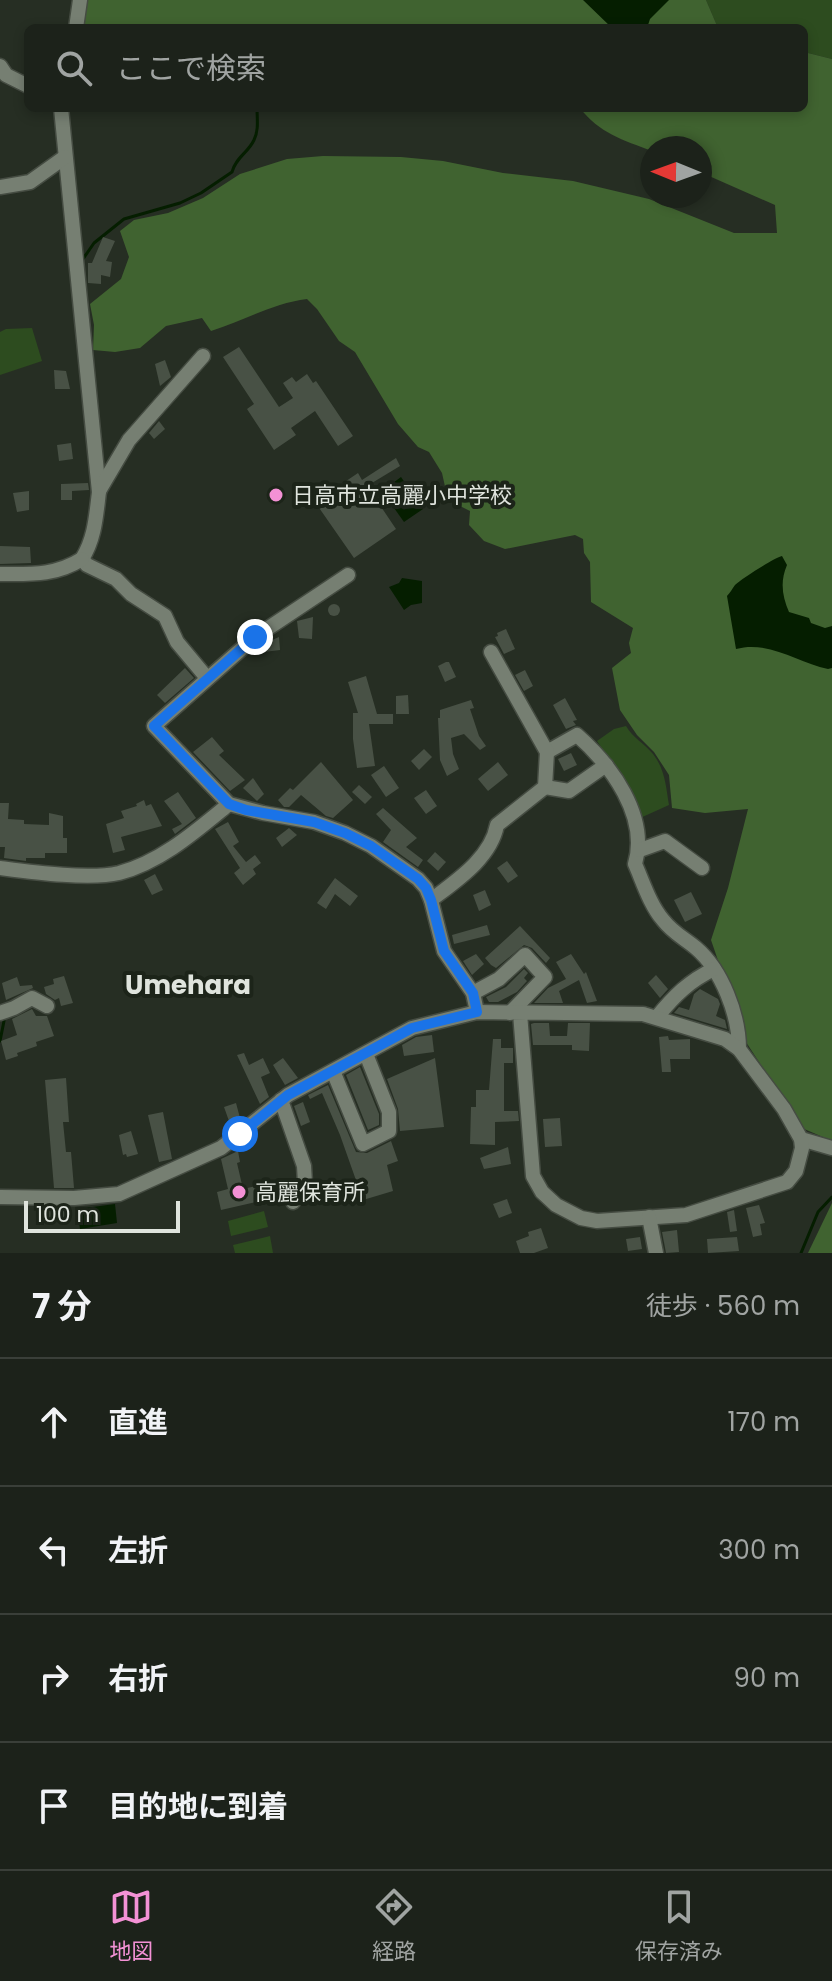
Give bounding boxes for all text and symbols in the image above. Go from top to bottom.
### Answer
search box [24,24,808,112]
icon: search [52,46,96,90]
text: ここで検索 [116,47,266,90]
north arrow [640,136,712,208]
place label: 日高市立高麗小中学校 [292,480,512,511]
marker: 日高市立高麗小中学校 [267,486,285,504]
route end [237,619,273,655]
district label: Umehara [125,967,251,1003]
route start [222,1116,258,1152]
place label: 高麗保育所 [255,1177,365,1208]
marker: 高麗保育所 [230,1183,248,1201]
scale bar [24,1197,180,1233]
text: 100 m [36,1199,99,1230]
text: 7 分 [32,1282,91,1330]
text: 徒歩 · 560 m [646,1288,800,1324]
icon: ahead [32,1400,76,1444]
text: 直進 [108,1401,168,1444]
text: 170 m [727,1404,800,1440]
icon: left [32,1528,76,1572]
text: 左折 [108,1529,168,1572]
text: 300 m [718,1532,800,1568]
icon: right [32,1656,76,1700]
text: 右折 [108,1657,168,1700]
text: 90 m [734,1660,800,1696]
icon: arrive [32,1784,76,1828]
text: 目的地に到着 [108,1785,288,1828]
tab: 地図 [109,1885,153,1968]
tab: 経路 [372,1885,416,1968]
tab: 保存済み [635,1885,723,1968]

